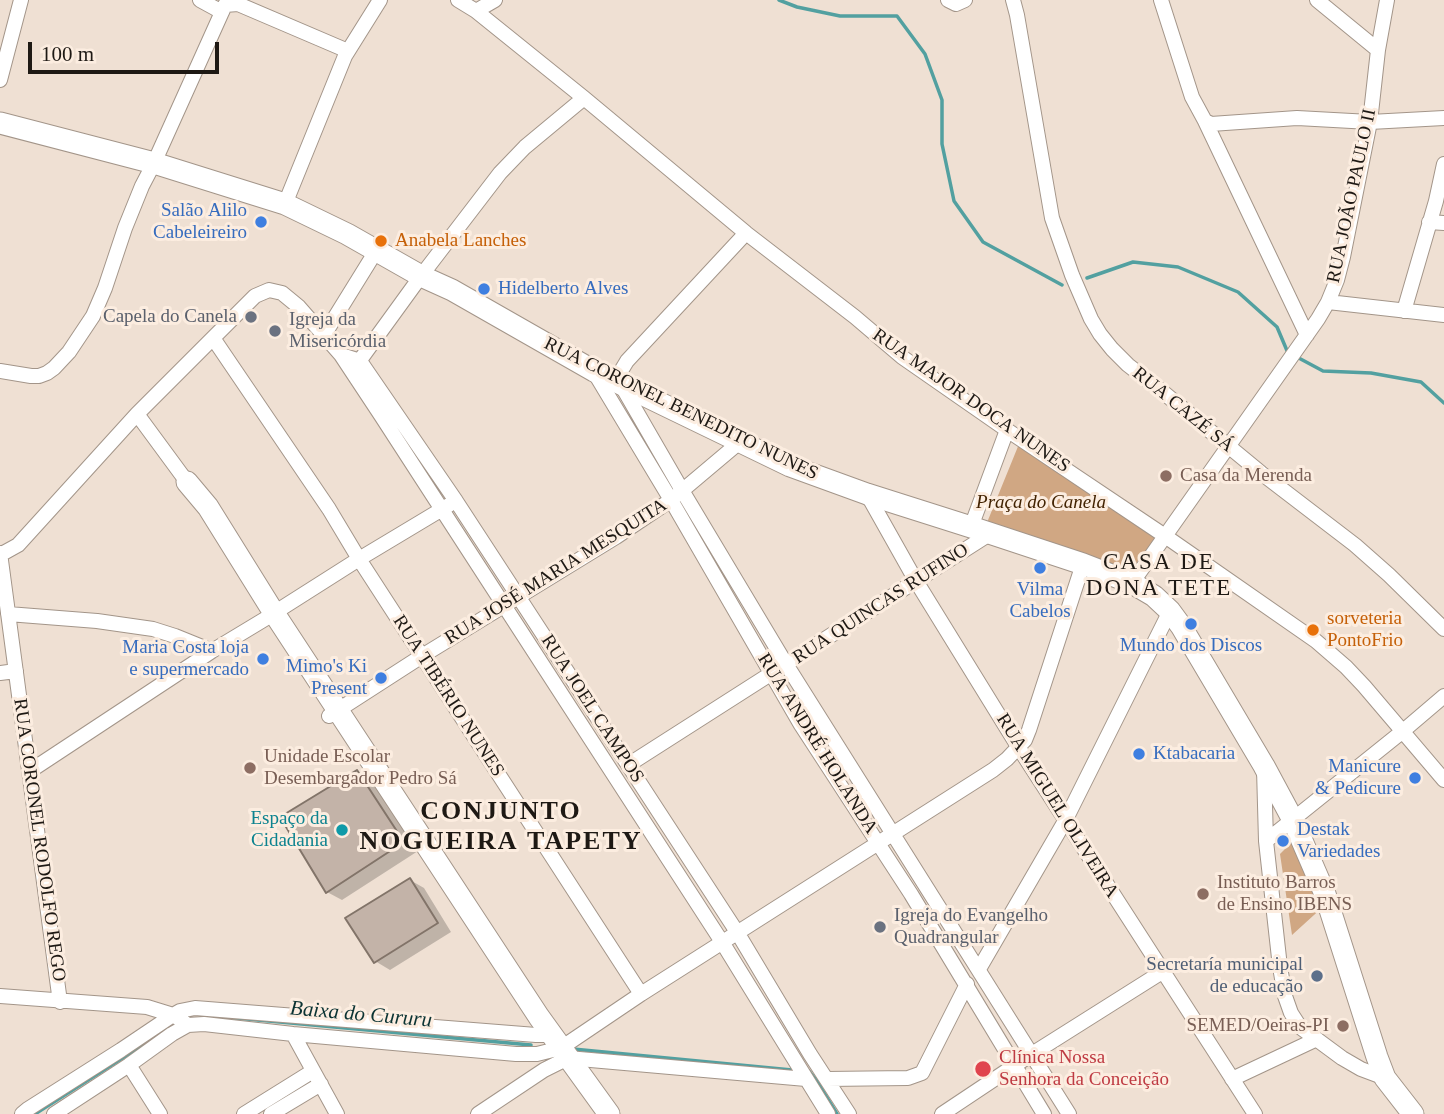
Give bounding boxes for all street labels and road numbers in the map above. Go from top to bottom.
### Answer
street label: RUA JOÃO PAULO II [1322,107,1382,285]
street label: RUA MAJOR DOCA NUNES [868,324,1074,478]
street label: RUA CORONEL BENEDITO NUNES [540,333,822,485]
street label: RUA CAZÉ SÁ [1128,362,1238,458]
street label: RUA JOSÉ MARIA MESQUITA [441,494,671,650]
street label: RUA QUINCAS RUFINO [789,539,973,669]
street label: RUA TIBÉRIO NUNES [387,611,509,781]
street label: RUA JOEL CAMPOS [536,631,648,787]
street label: RUA ANDRÉ HOLANDA [752,649,882,839]
street label: RUA CORONEL RODOLFO REGO [8,697,70,983]
street label: RUA MIGUEL OLIVEIRA [991,710,1123,902]

